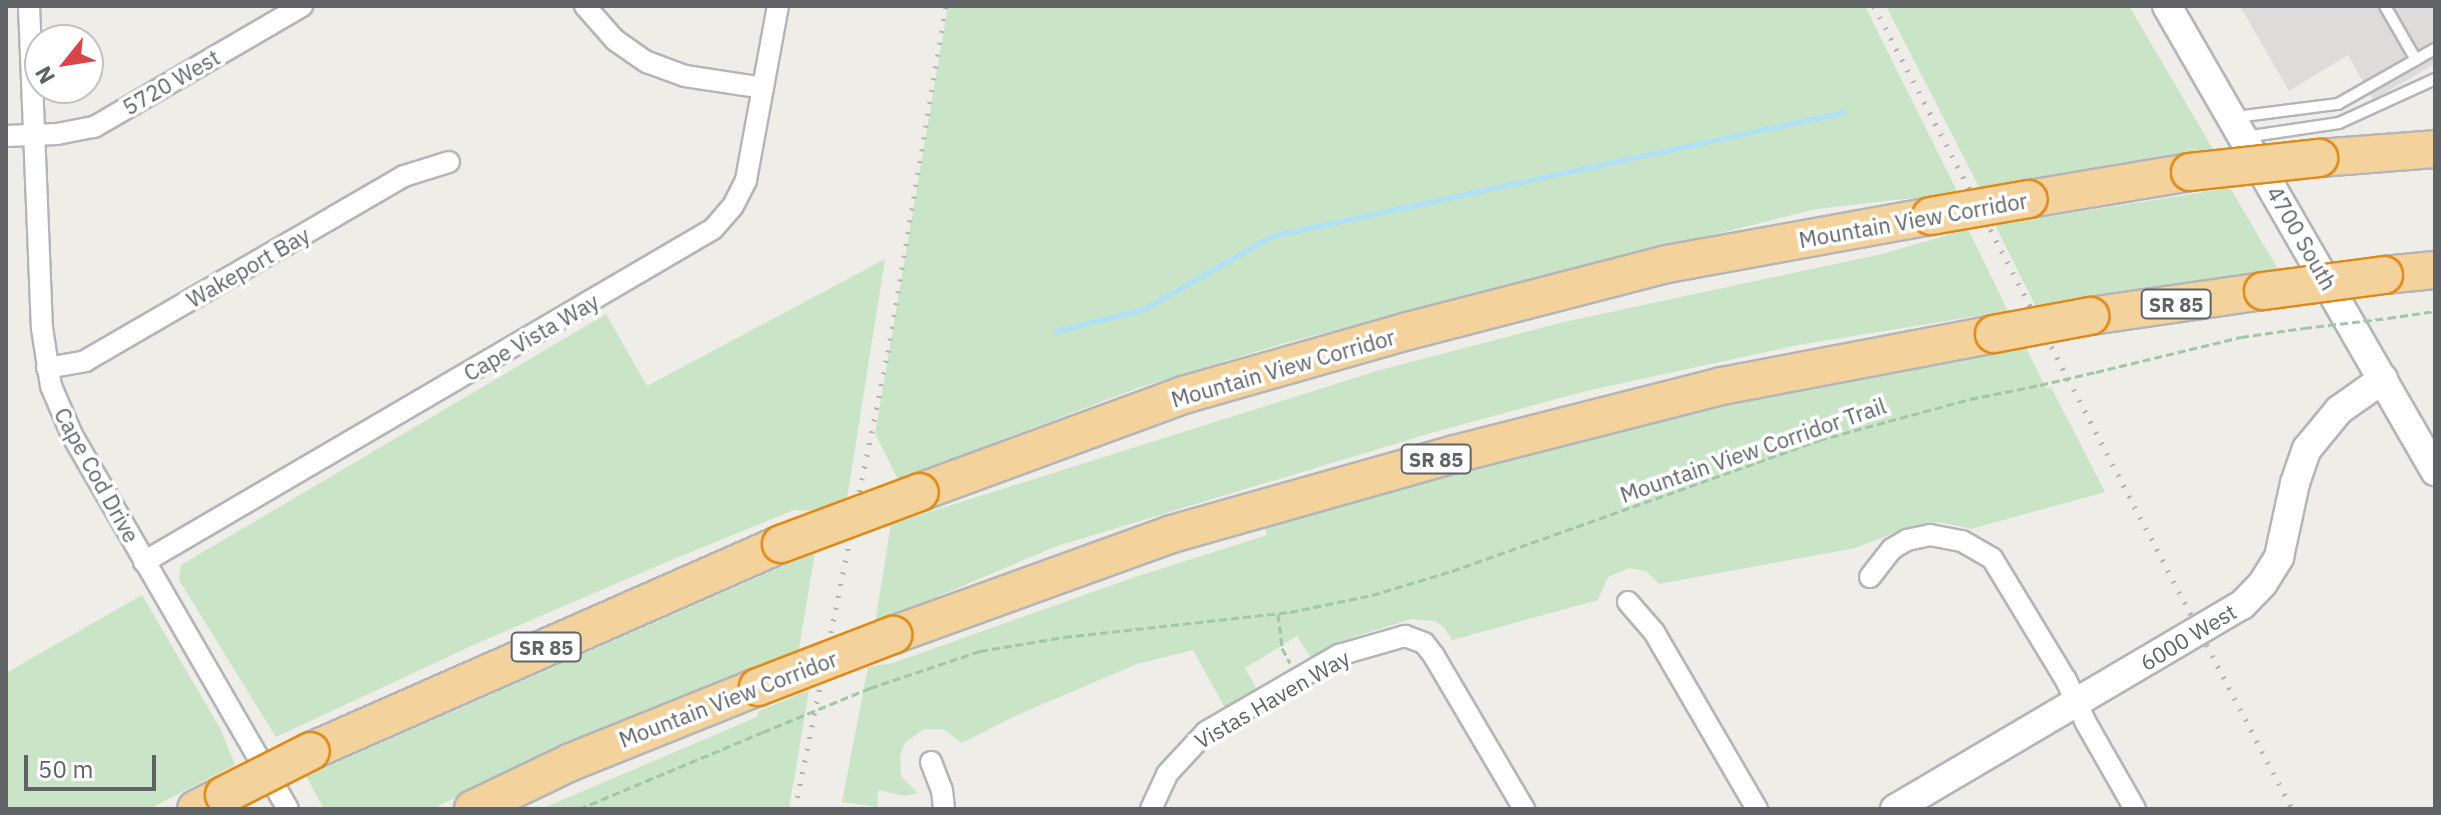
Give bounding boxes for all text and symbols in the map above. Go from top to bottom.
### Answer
north arrow [24,24,104,104]
street label: 5720 West [118,44,224,120]
text: N [28,61,61,89]
street label: 4700 South [2262,181,2342,295]
street label: Mountain View Corridor [1797,187,2029,253]
street label: Wakeport Bay [182,221,314,313]
street label: Cape Vista Way [459,288,603,386]
road number: SR 85 [2140,288,2212,320]
street label: Mountain View Corridor [1168,323,1398,413]
street label: Mountain View Corridor Trail [1617,392,1889,508]
street label: Cape Cod Drive [49,403,145,547]
road number: SR 85 [1400,443,1472,475]
street label: 6000 West [2135,598,2241,676]
road number: SR 85 [510,631,582,663]
street label: Vistas Haven Way [1190,644,1354,754]
street label: Mountain View Corridor [615,645,841,753]
scale bar [28,739,160,789]
text: 50 m [38,753,93,785]

